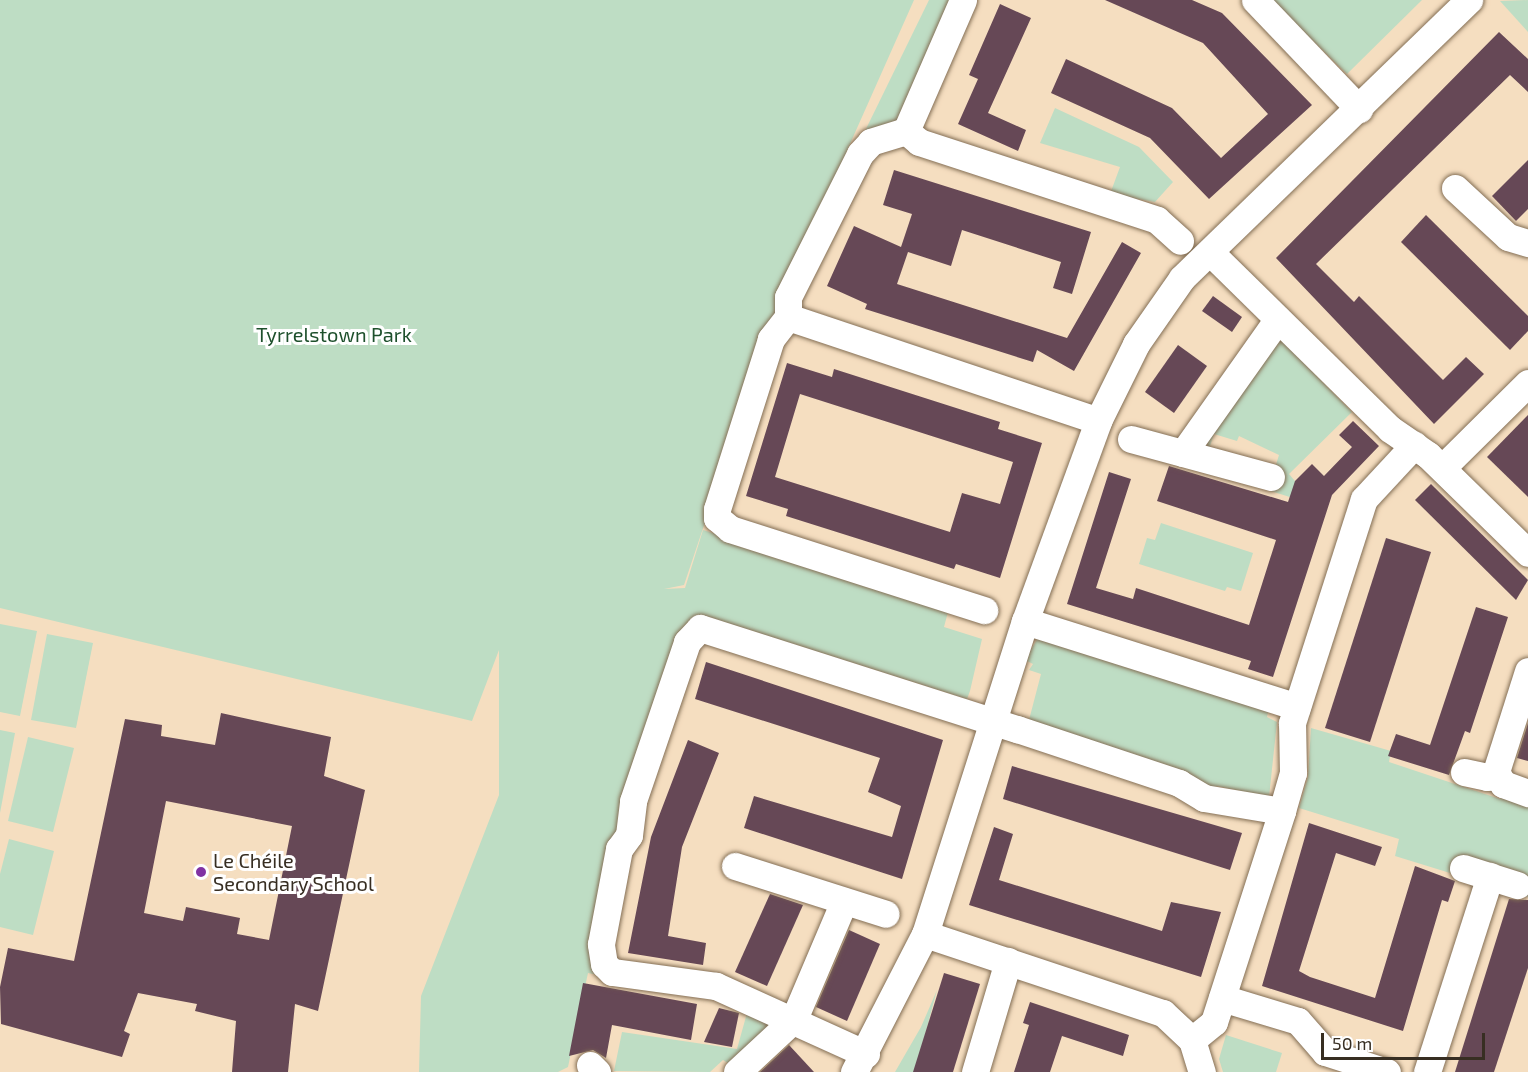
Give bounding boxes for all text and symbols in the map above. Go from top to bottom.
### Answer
park label: Tyrrelstown Park [256,322,412,346]
place label: Le Chéile Secondary School [213,849,374,896]
marker: Le Chéile Secondary School [194,865,208,879]
scale bar [1324,1021,1488,1059]
text: 50 m [1332,1032,1372,1054]

